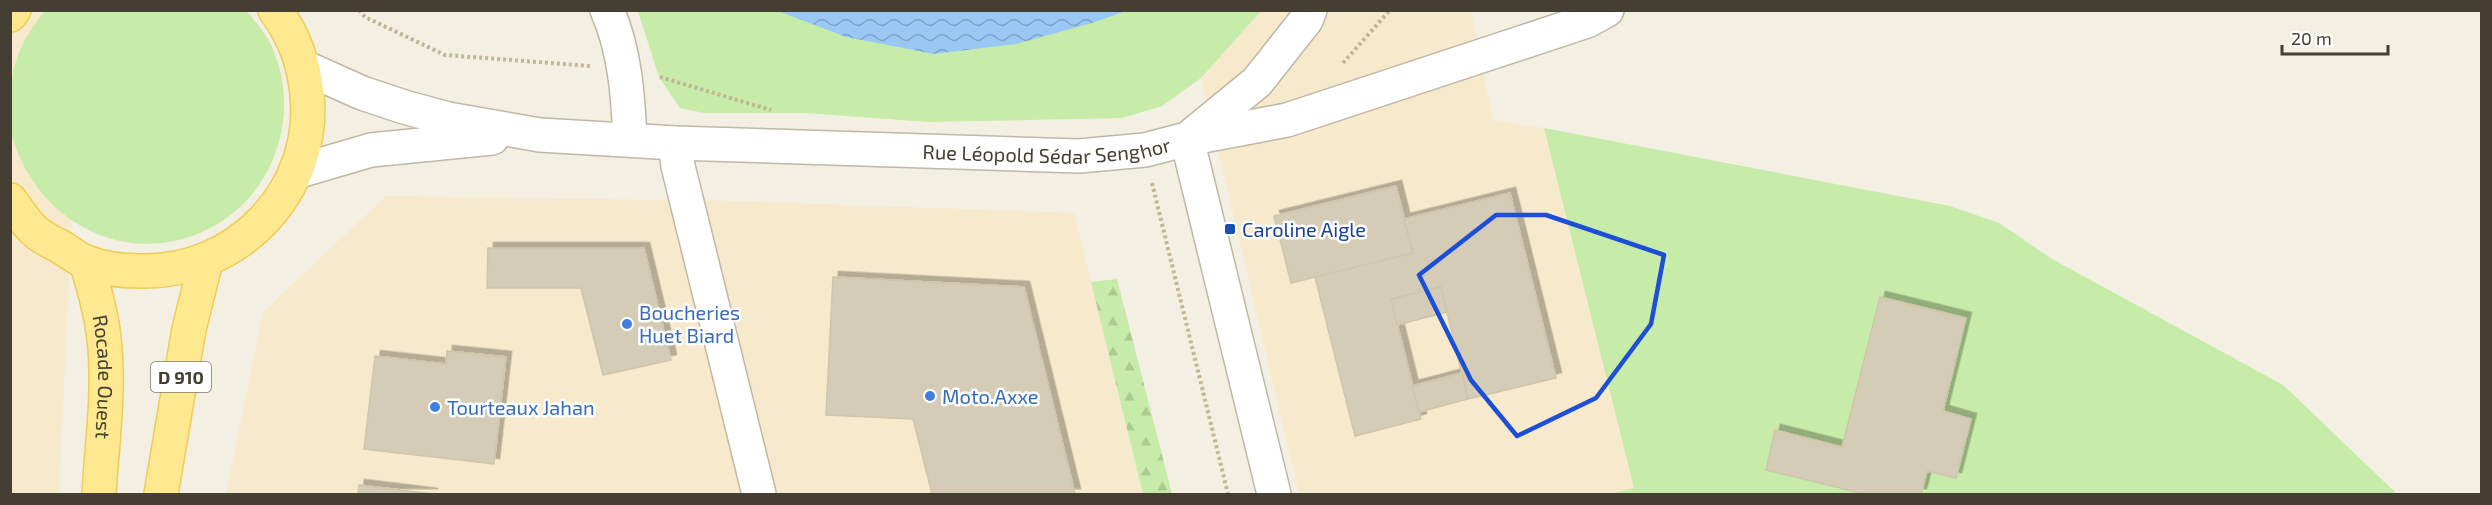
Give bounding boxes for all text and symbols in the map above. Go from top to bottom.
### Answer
scale bar [2282,18,2388,56]
text: 20 m [2291,27,2332,49]
street label: Rue Léopold Sédar Senghor [922,132,1173,168]
place label: Caroline Aigle [1242,217,1366,241]
marker: Caroline Aigle [1223,222,1237,236]
place label: Boucheries Huet Biard [639,300,740,347]
street label: Rocade Ouest [89,313,118,440]
marker: Boucheries Huet Biard [620,317,634,331]
road number: D 910 [151,362,211,392]
place label: Moto.Axxe [942,384,1039,408]
marker: Moto.Axxe [923,389,937,403]
place label: Tourteaux Jahan [447,395,595,419]
marker: Tourteaux Jahan [428,400,442,414]

